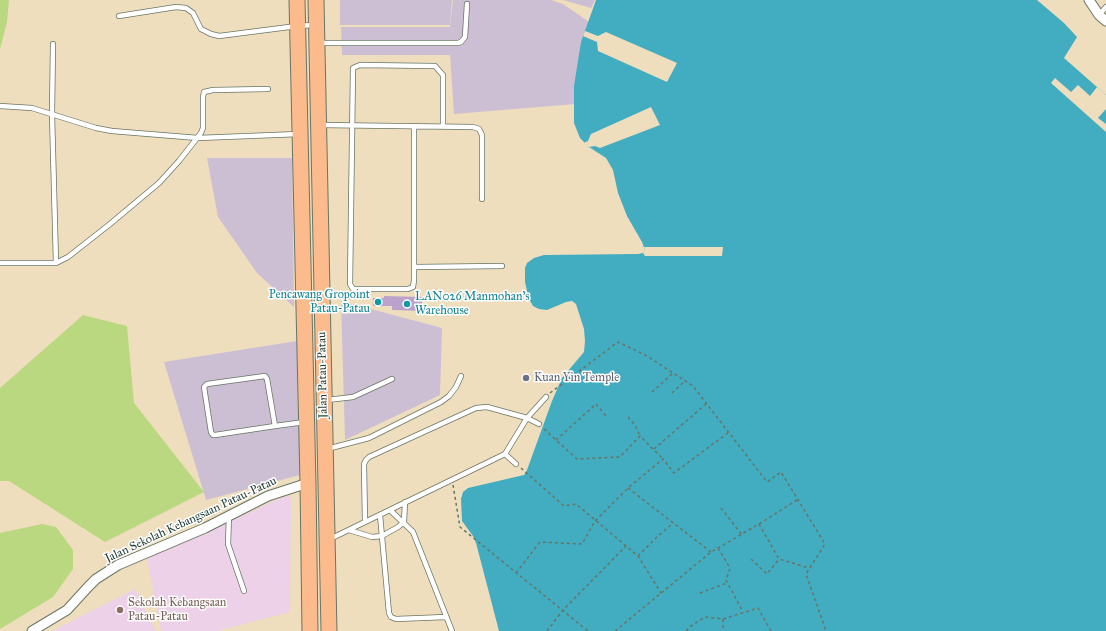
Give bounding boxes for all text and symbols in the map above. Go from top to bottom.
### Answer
place label: Pencawang Gropoint Patau-Patau [269,288,370,316]
place label: LAN026 Manmohan's Warehouse [415,290,530,318]
marker: Pencawang Gropoint Patau-Patau [373,297,383,307]
marker: LAN026 Manmohan's Warehouse [402,299,412,309]
street label: Jalan Patau-Patau [315,331,331,419]
place label: Kuan Yin Temple [534,371,619,385]
marker: Kuan Yin Temple [521,373,531,383]
street label: Jalan Sekolah Kebangsaan Patau-Patau [103,474,279,566]
place label: Sekolah Kebangsaan Patau-Patau [128,596,226,624]
marker: Sekolah Kebangsaan Patau-Patau [115,605,125,615]

